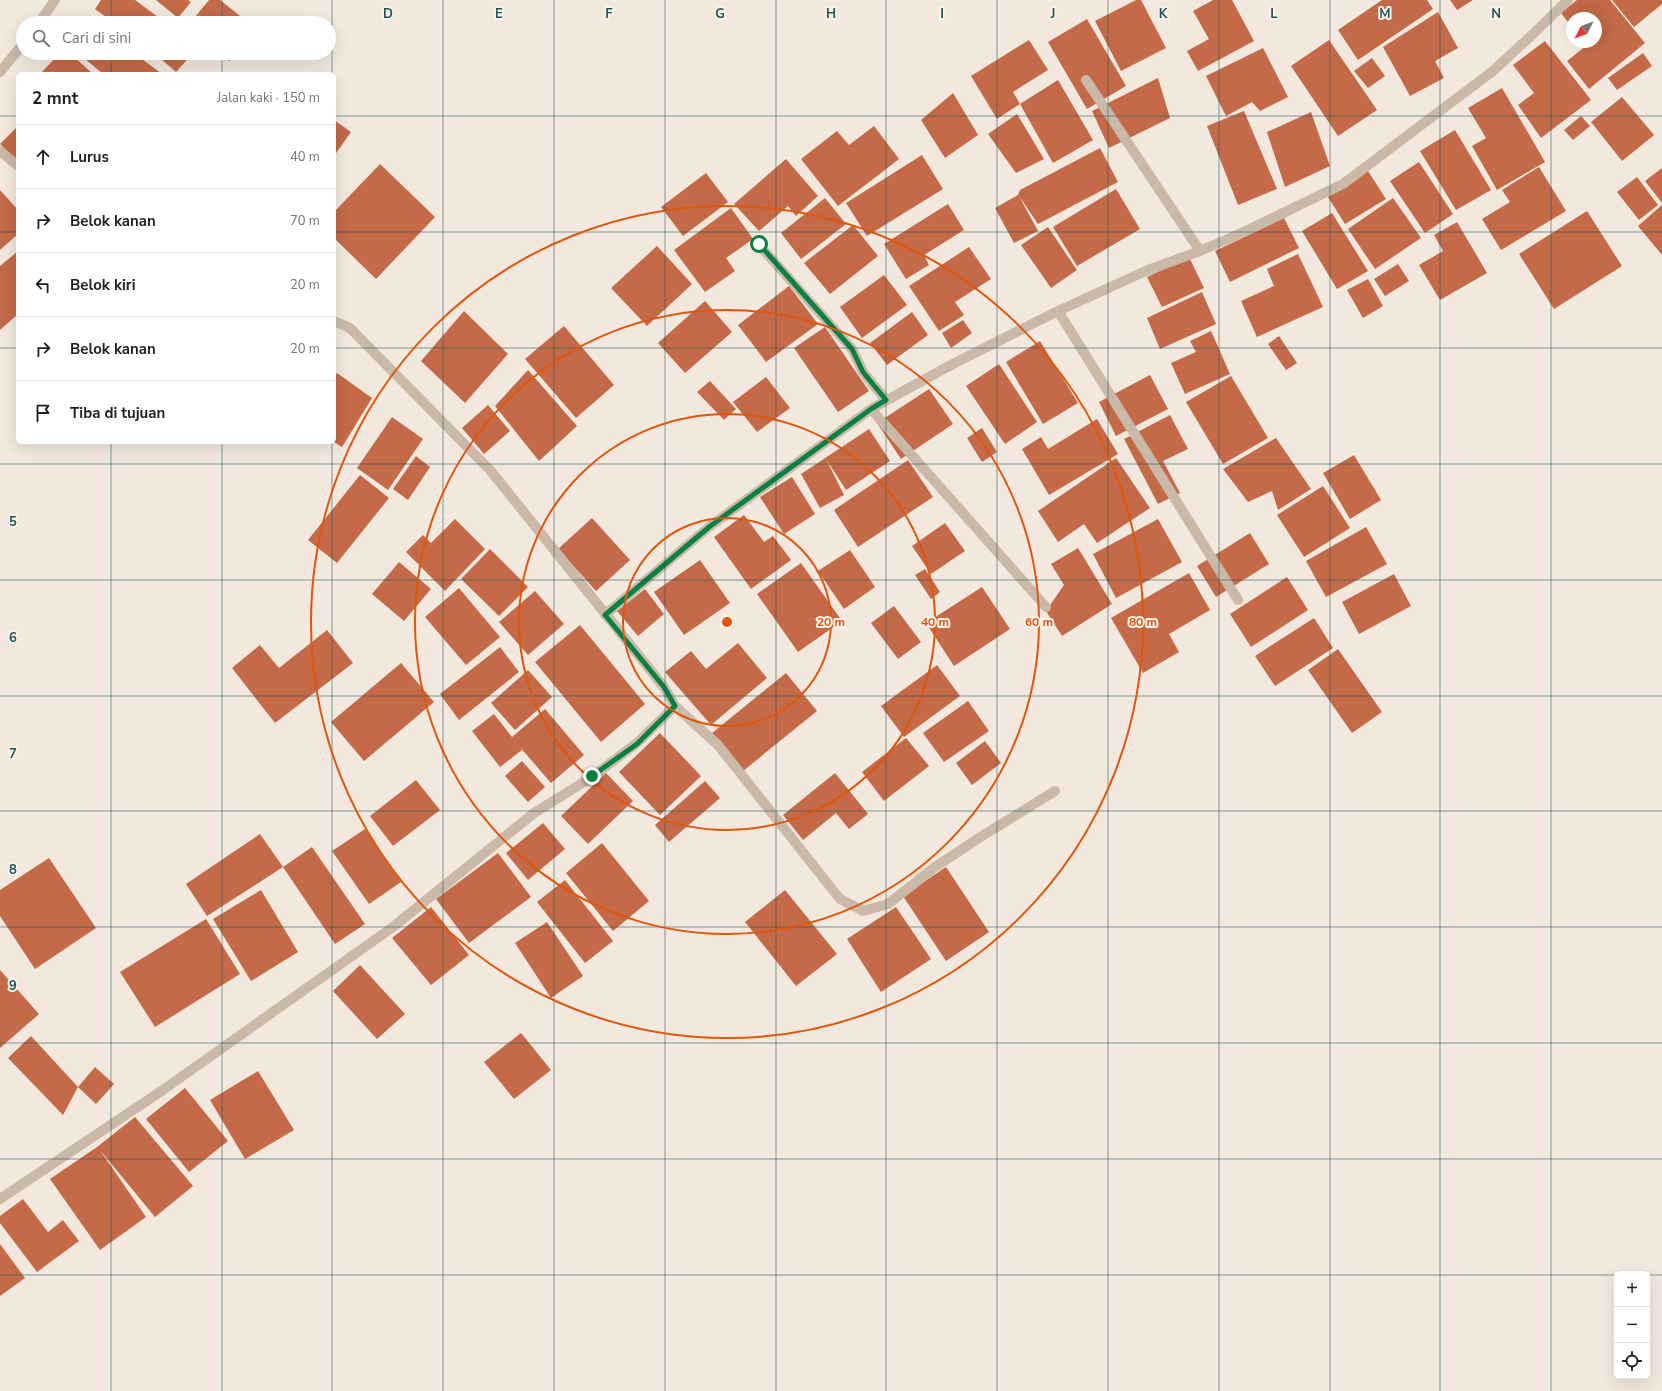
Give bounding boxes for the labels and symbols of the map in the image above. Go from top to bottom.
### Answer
text: D [383,5,393,23]
text: E [495,5,503,23]
text: F [605,5,613,23]
text: G [715,5,725,23]
text: H [826,5,836,23]
text: I [940,5,944,23]
text: J [1050,5,1055,23]
text: K [1159,5,1168,23]
text: L [1270,5,1278,23]
text: M [1379,5,1391,23]
text: N [1491,5,1501,23]
north arrow [1566,12,1602,48]
route start [750,235,768,253]
text: 5 [9,513,17,531]
text: 20 m [817,614,845,630]
text: 40 m [921,614,949,630]
text: 60 m [1025,614,1053,630]
text: 80 m [1129,614,1157,630]
centre of rings [720,615,734,629]
text: 6 [9,629,17,647]
text: 7 [9,745,17,763]
route end [583,767,601,785]
text: 8 [9,861,17,879]
text: 9 [9,977,17,995]

